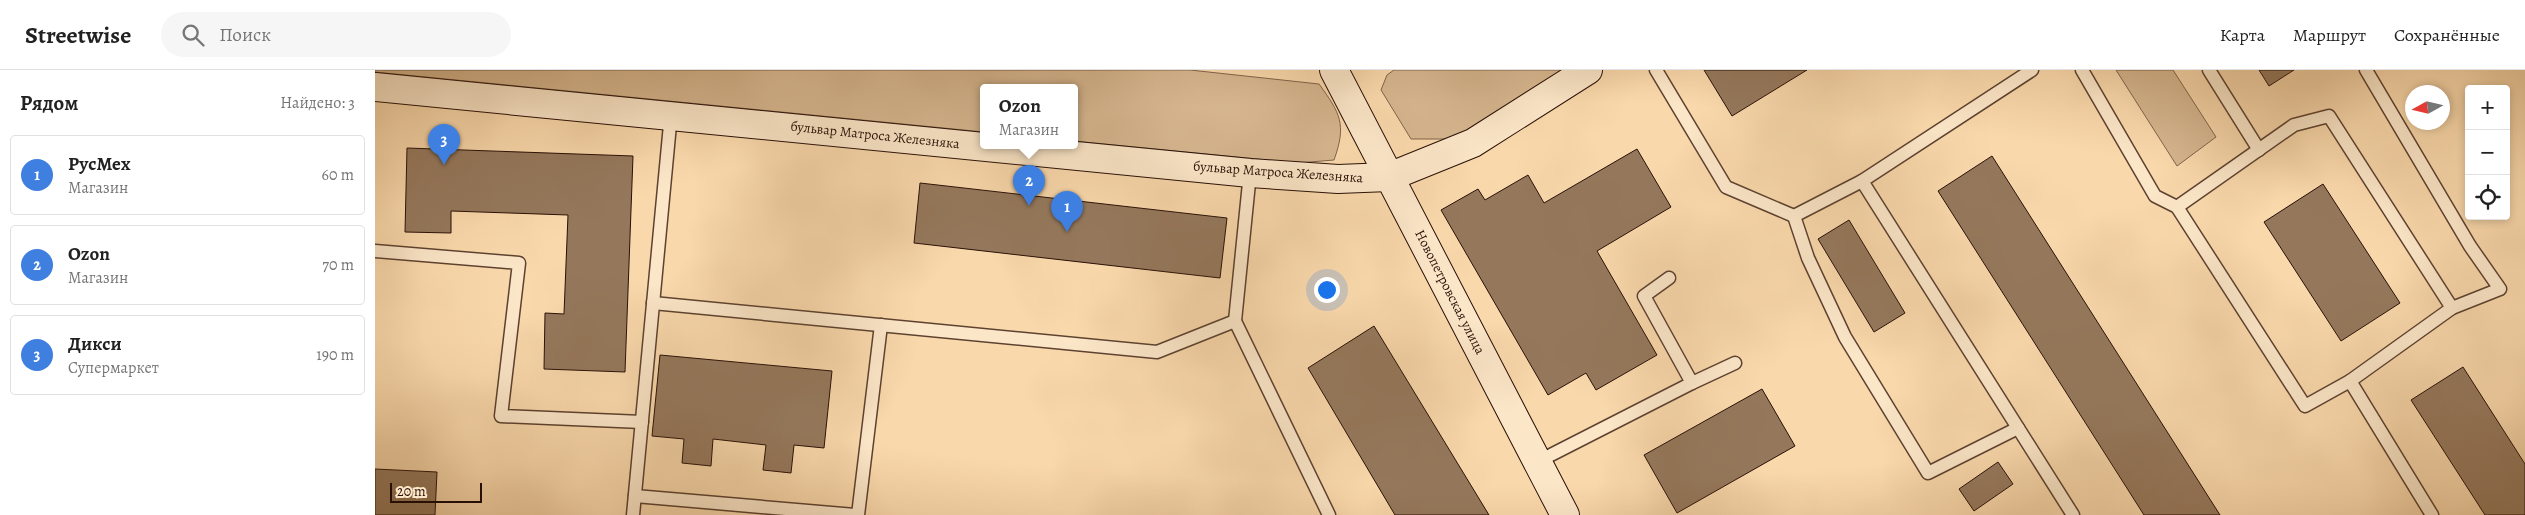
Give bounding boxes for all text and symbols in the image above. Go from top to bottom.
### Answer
search box [161,12,511,57]
text: Streetwise [25,19,131,51]
icon: search [179,21,207,49]
text: Поиск [219,22,271,48]
text: Карта [2220,23,2265,47]
text: Маршрут [2293,23,2366,47]
text: Сохранённые [2394,23,2500,47]
popup [980,84,1078,149]
north arrow [2405,85,2450,130]
map controls [2465,85,2510,220]
button: + [2465,85,2510,130]
text: Рядом [20,89,78,117]
text: Найдено: 3 [280,92,355,114]
text: Ozon [999,93,1041,119]
street label: бульвар Матроса Железняка [789,117,961,153]
text: Магазин [999,119,1059,141]
pin: 3 [428,124,460,165]
button: − [2465,130,2510,175]
text: РусМех [68,151,131,177]
street label: бульвар Матроса Железняка [1192,157,1364,187]
text: 1 [34,164,40,186]
text: 60 m [322,164,354,186]
pin: 2 [1013,165,1045,206]
button: locate [2465,175,2510,220]
text: Магазин [68,177,128,199]
pin: 1 [1051,191,1083,232]
street label: Новопетровская улица [1410,226,1490,358]
text: Ozon [68,241,110,267]
text: 2 [33,254,41,276]
text: 70 m [322,254,354,276]
text: Магазин [68,267,128,289]
your location [1314,277,1340,303]
text: Дикси [68,331,122,357]
text: 3 [34,344,40,366]
text: 190 m [316,344,354,366]
text: Супермаркет [68,357,159,379]
scale bar [390,480,483,503]
text: 20 m [397,482,426,501]

